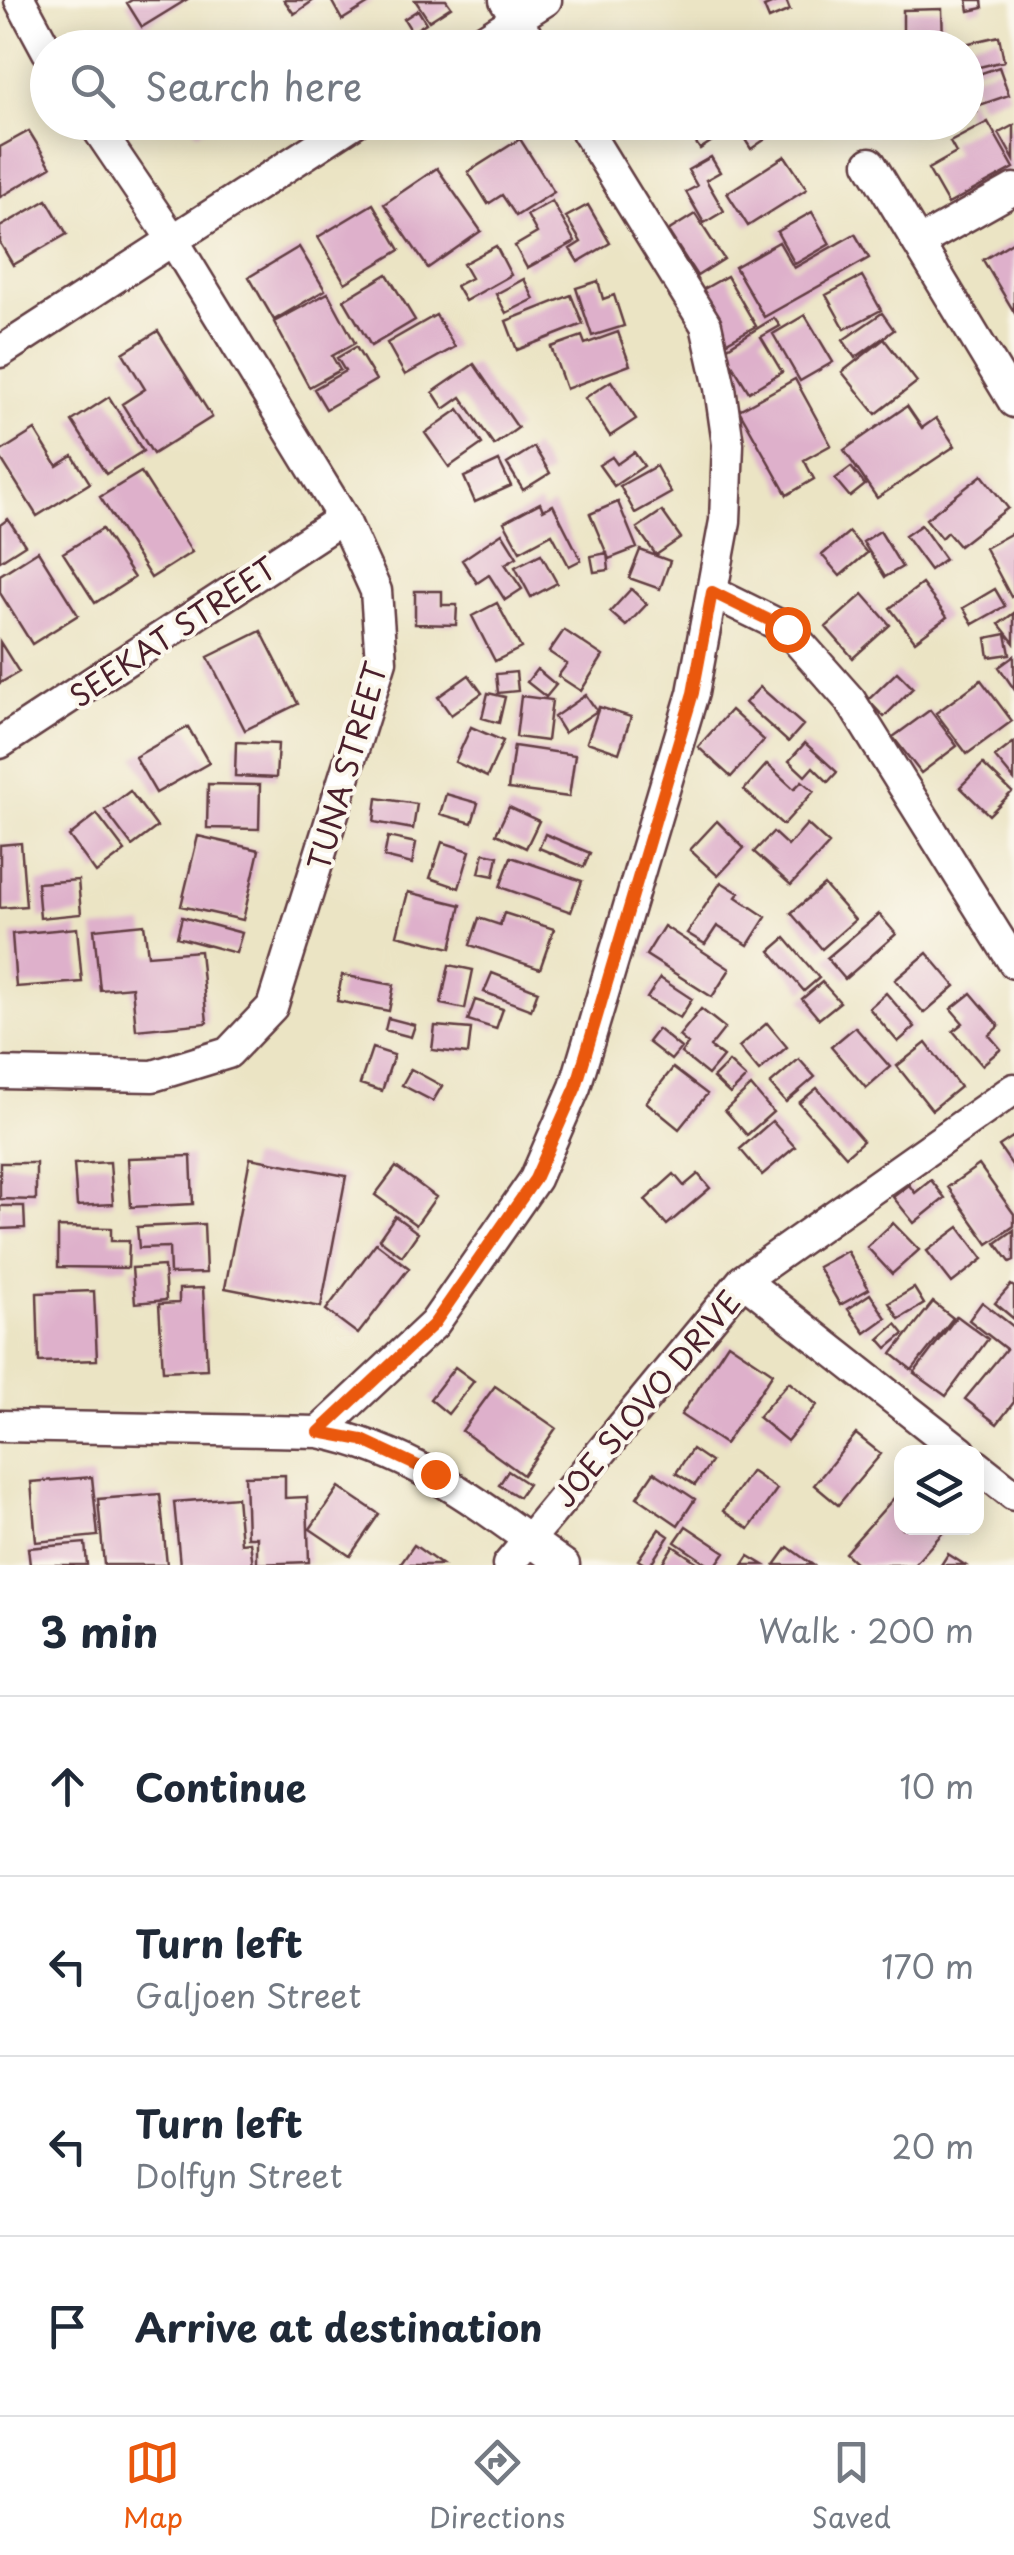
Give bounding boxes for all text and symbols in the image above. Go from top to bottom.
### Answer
search box [30,30,984,140]
text: Search here [145,57,362,114]
icon: search [65,58,120,113]
street label: SEEKAT STREET [60,545,285,717]
route start [765,607,811,653]
street label: TUNA STREET [295,656,397,875]
street label: JOE SLOVO DRIVE [542,1280,750,1516]
map controls [894,1445,984,1535]
button: layers [894,1445,984,1535]
route end [413,1452,459,1498]
text: 3 min [40,1599,158,1662]
text: Walk · 200 m [759,1606,974,1654]
text: Continue [135,1758,306,1815]
icon: ahead [40,1759,95,1814]
text: 10 m [900,1762,974,1810]
text: Turn left [135,1914,303,1971]
icon: left [40,1939,95,1994]
text: 170 m [881,1942,974,1990]
text: Galjoen Street [135,1971,361,2019]
text: Turn left [135,2094,303,2151]
icon: left [40,2119,95,2174]
text: 20 m [892,2122,974,2170]
text: Dolfyn Street [135,2151,343,2199]
text: Arrive at destination [135,2298,543,2355]
icon: arrive [40,2299,95,2354]
tab: Map [123,2435,183,2538]
tab: Directions [429,2435,565,2538]
tab: Saved [811,2435,891,2538]

